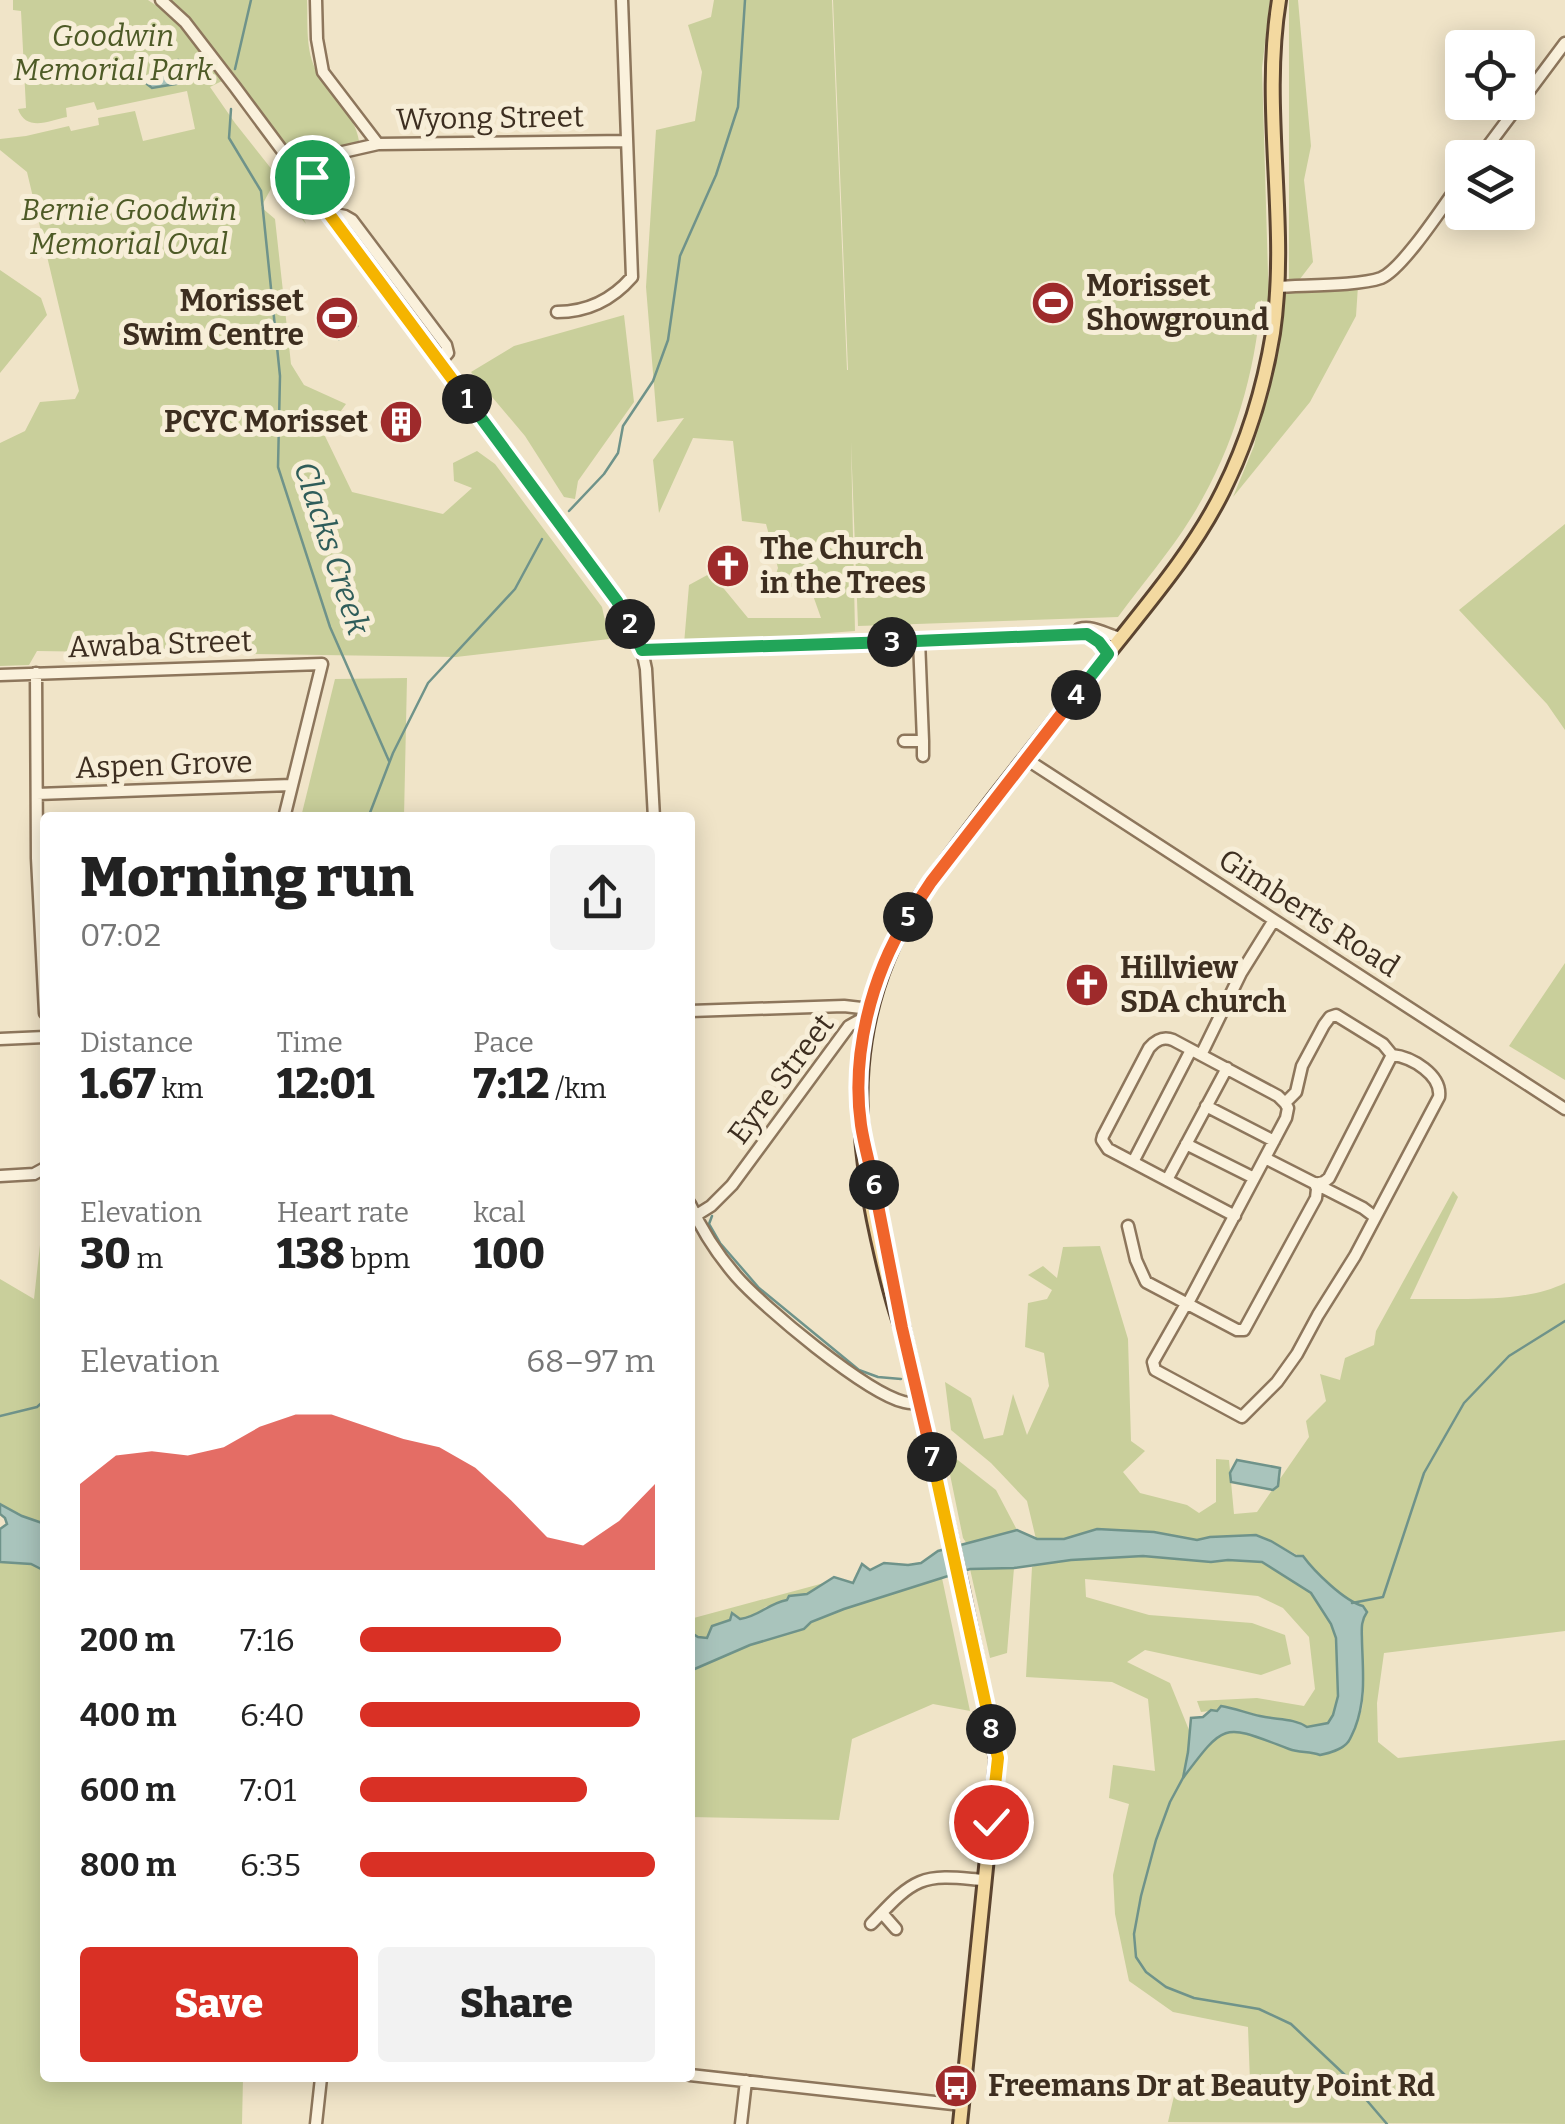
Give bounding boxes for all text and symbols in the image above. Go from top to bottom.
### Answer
park label: Goodwin Memorial Park [13,18,213,88]
map controls [1445,30,1535,230]
button: locate [1445,30,1535,120]
street label: Wyong Street [396,98,584,138]
pin [270,135,355,220]
button: layers [1445,140,1535,230]
icon: arrive [285,150,340,205]
park label: Bernie Goodwin Memorial Oval [21,192,237,262]
place label: Morisset Showground [1086,268,1269,338]
sports icon: Morisset Showground [1030,280,1076,326]
place label: Morisset Swim Centre [122,283,304,353]
sports icon: Morisset Swim Centre [314,295,360,341]
pin: 1 [442,374,492,424]
text: 1 [461,382,473,415]
building icon: PCYC Morisset [378,399,424,445]
place label: PCYC Morisset [164,404,368,440]
water label: Clacks Creek [286,457,378,640]
place label: The Church in the Trees [760,531,926,601]
church icon: The Church in the Trees [705,543,751,589]
pin: 2 [605,599,655,649]
text: 2 [622,607,638,640]
pin: 3 [867,617,917,667]
street label: Awaba Street [67,623,253,665]
text: 3 [884,625,900,658]
pin: 4 [1051,670,1101,720]
text: 4 [1067,678,1085,711]
street label: Aspen Grove [75,744,253,786]
street label: Gimberts Road [1212,841,1406,985]
text: Morning run [80,845,414,911]
button: share [550,845,655,950]
pin: 5 [883,892,933,942]
text: 5 [900,900,916,933]
text: 07:02 [80,916,161,954]
place label: Hillview SDA church [1120,950,1286,1020]
church icon: Hillview SDA church [1064,962,1110,1008]
street label: Eyre Street [721,1007,842,1151]
text: Distance [80,1026,193,1059]
text: Time [277,1026,343,1059]
text: Pace [473,1026,534,1059]
text: 1.67 [80,1059,156,1109]
text: 12:01 [277,1059,374,1109]
text: 7:12 [473,1059,550,1109]
text: km [156,1072,204,1105]
text: /km [550,1072,606,1105]
pin: 6 [849,1160,899,1210]
text: 6 [866,1168,882,1201]
text: Elevation [80,1196,202,1229]
text: Heart rate [277,1196,409,1229]
text: kcal [473,1196,525,1229]
text: 30 [80,1229,131,1279]
text: 138 [277,1229,345,1279]
text: 100 [473,1229,545,1279]
text: m [131,1242,163,1275]
text: bpm [345,1242,410,1275]
text: Elevation [80,1342,220,1380]
text: 68–97 m [526,1342,655,1380]
pin: 7 [907,1432,957,1482]
text: 7 [924,1440,940,1473]
text: 200 m [80,1621,175,1659]
text: 7:16 [240,1621,295,1659]
text: 400 m [80,1696,176,1734]
text: 6:40 [240,1696,305,1734]
pin: 8 [966,1704,1016,1754]
text: 8 [983,1712,999,1745]
text: 600 m [80,1771,176,1809]
text: 7:01 [240,1771,296,1809]
pin [949,1780,1034,1865]
icon: check [964,1795,1019,1850]
text: 800 m [80,1846,176,1884]
text: 6:35 [240,1846,301,1884]
button: Save [80,1947,358,2062]
button: Share [378,1947,655,2062]
bus stop icon: Freemans Dr at Beauty Point Rd [933,2063,979,2109]
place label: Freemans Dr at Beauty Point Rd [988,2068,1435,2104]

